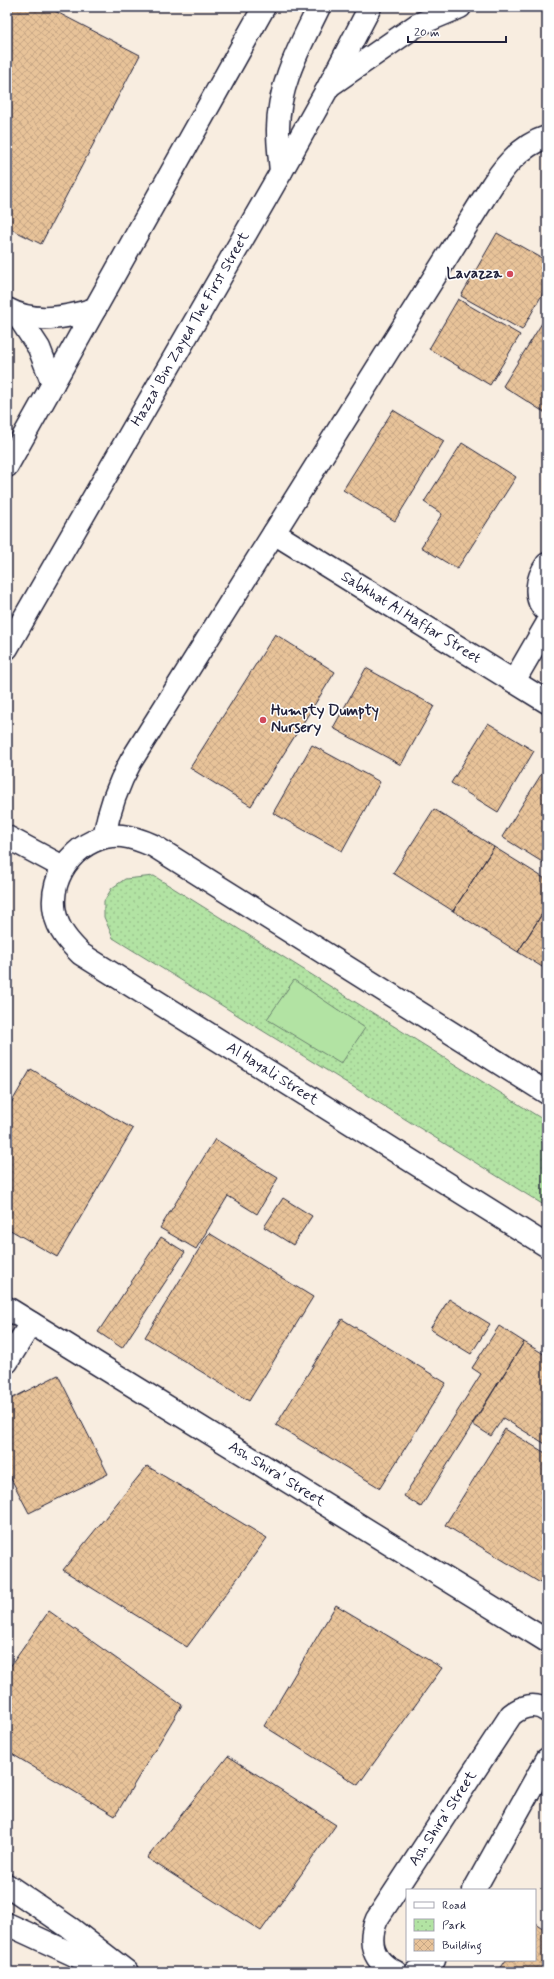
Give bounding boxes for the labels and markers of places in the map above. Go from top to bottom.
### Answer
place label: Lavazza [447,264,503,284]
marker: Lavazza [505,269,515,279]
place label: Humpty Dumpty Nursery [271,701,379,738]
marker: Humpty Dumpty Nursery [258,715,268,725]

